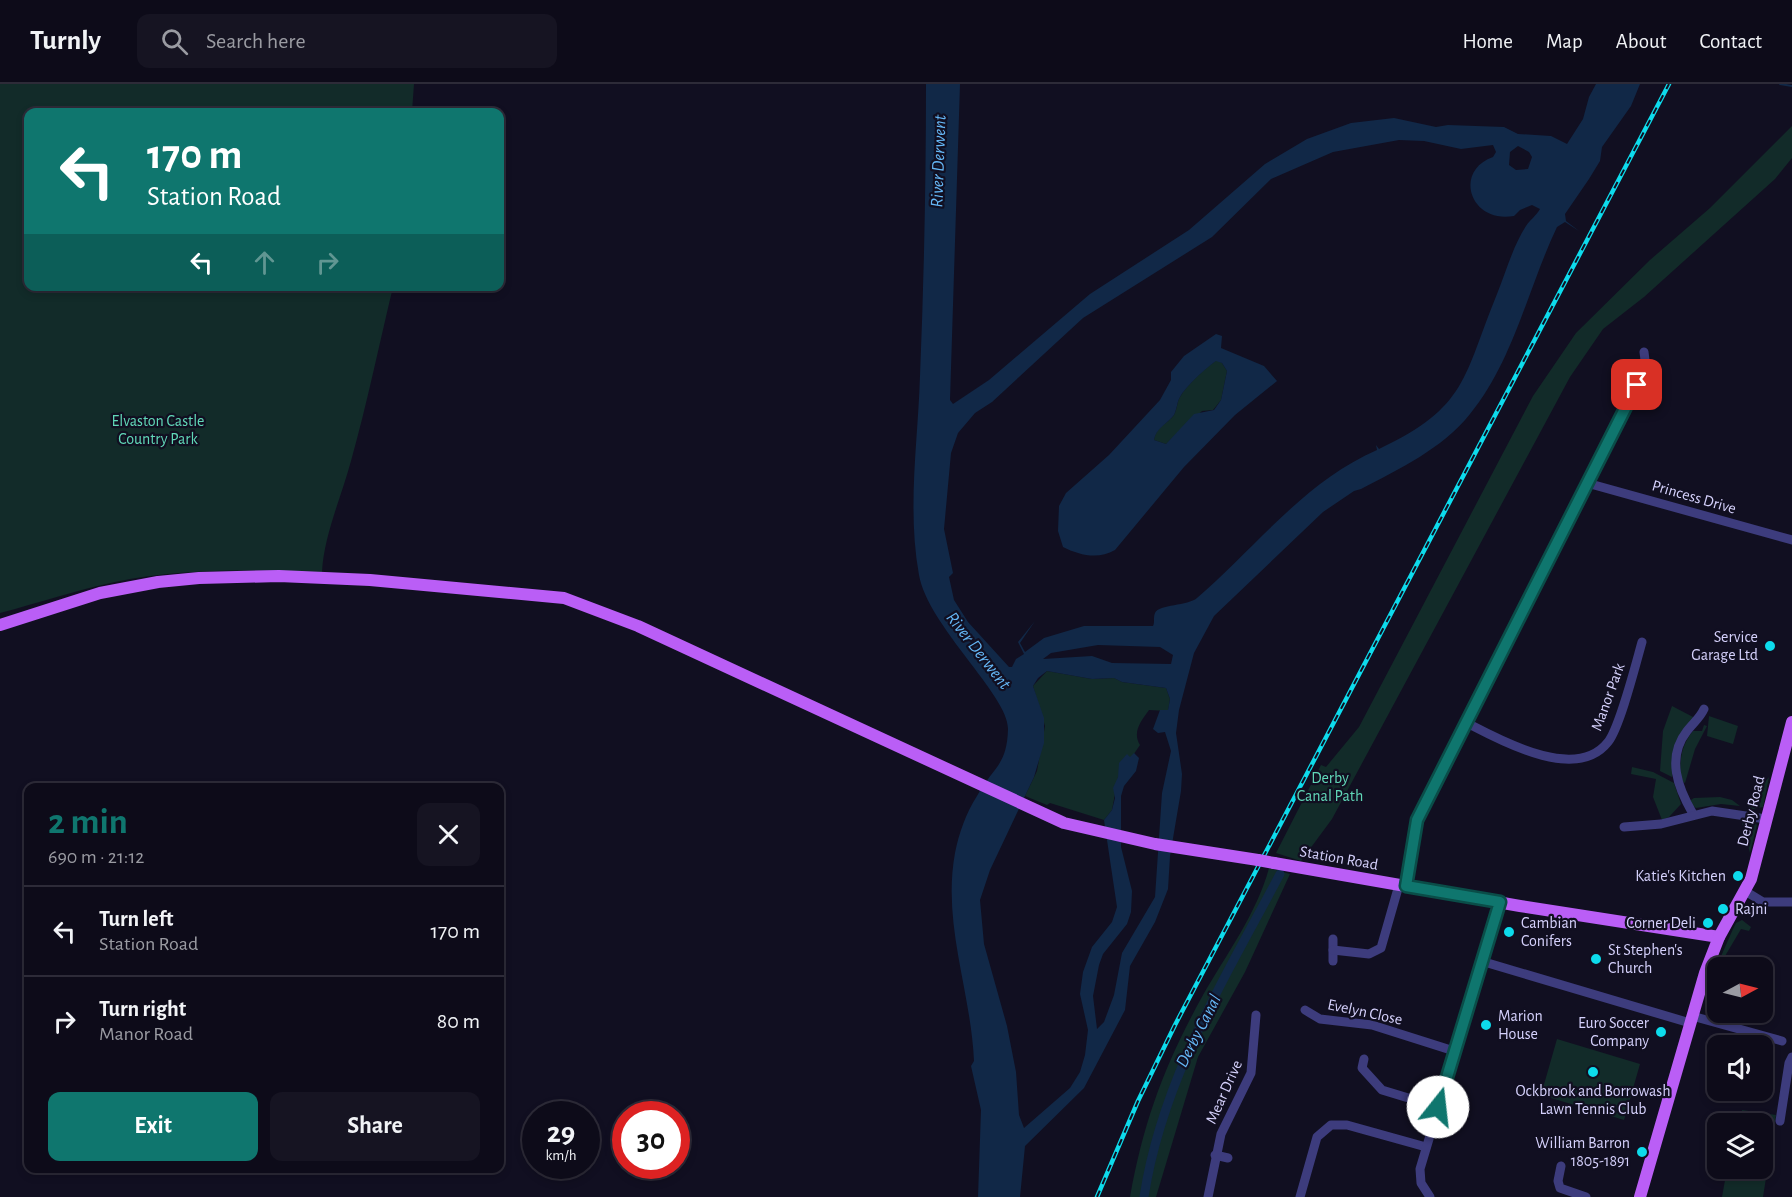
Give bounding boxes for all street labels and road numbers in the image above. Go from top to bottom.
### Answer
street label: Princess Drive [1650,477,1738,517]
street label: Manor Park [1588,660,1628,733]
street label: Derby Road [1735,774,1768,848]
street label: Station Road [1298,843,1380,873]
street label: Evelyn Close [1326,996,1404,1029]
street label: Mear Drive [1203,1058,1245,1126]

